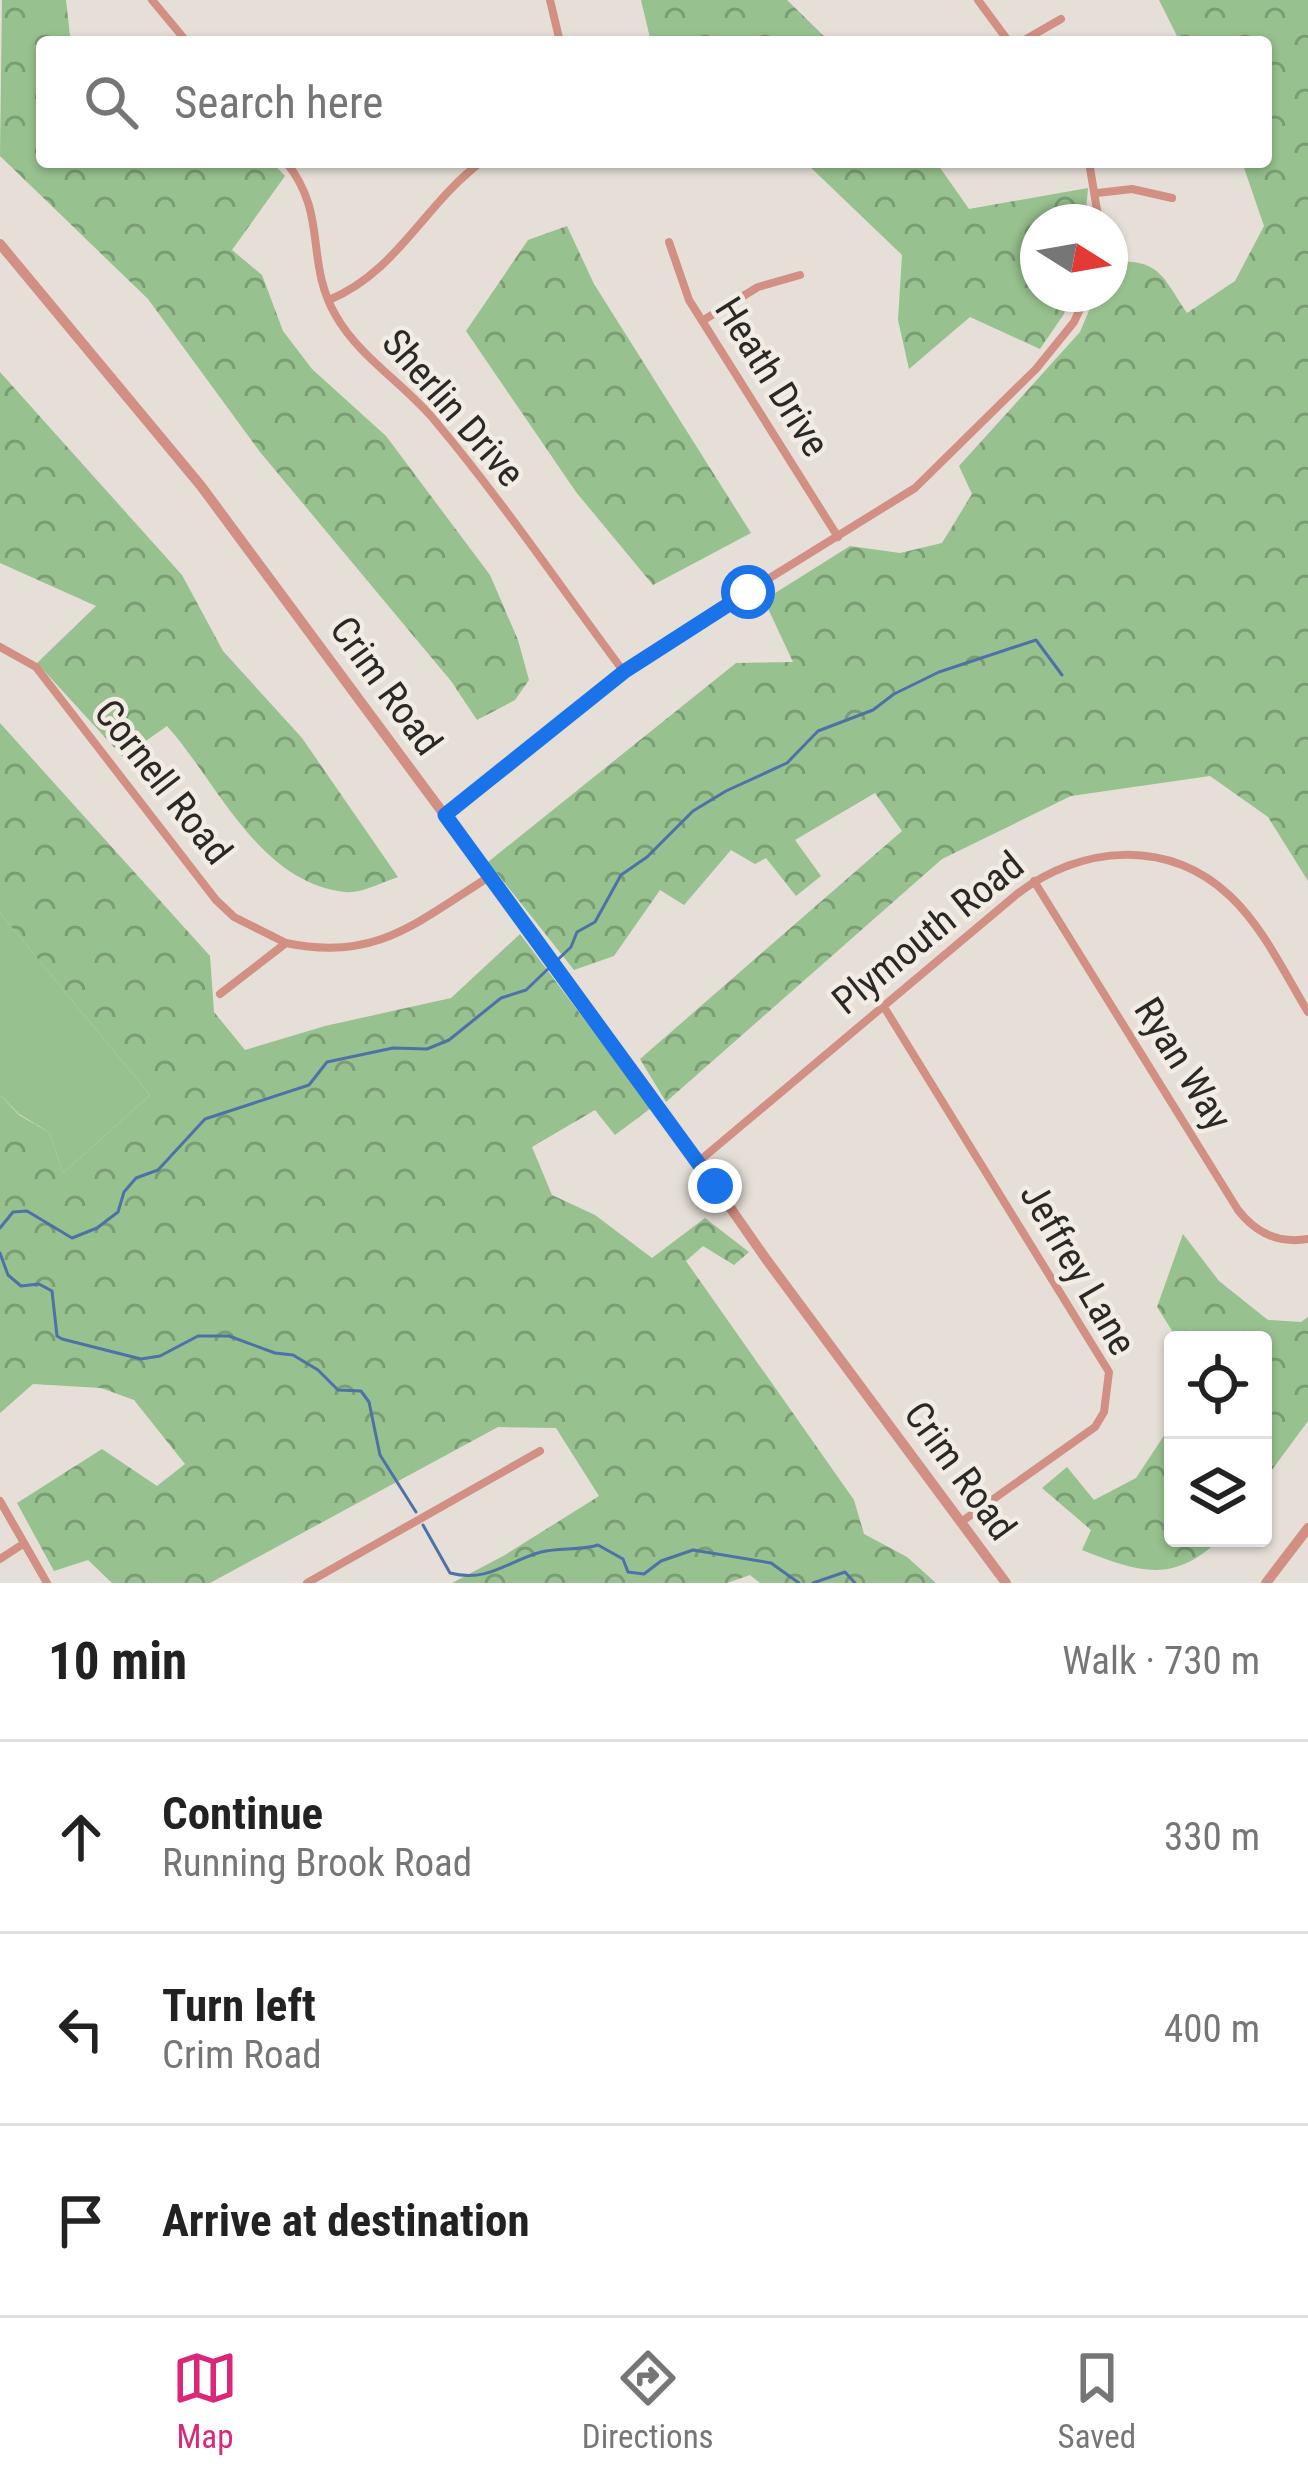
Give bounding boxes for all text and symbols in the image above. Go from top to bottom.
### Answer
search box [36,36,1272,168]
icon: search [78,69,144,135]
text: Search here [174,76,383,129]
north arrow [1020,204,1128,312]
street label: Heath Drive [705,289,839,465]
street label: Sherlin Drive [372,320,534,496]
route start [721,565,775,619]
street label: Crim Road [320,608,452,764]
street label: Cornell Road [85,691,241,873]
street label: Plymouth Road [823,842,1033,1024]
street label: Ryan Way [1125,990,1241,1138]
route end [688,1159,742,1213]
street label: Jeffrey Lane [1010,1175,1146,1363]
map controls [1164,1331,1272,1547]
button: locate [1164,1331,1272,1439]
street label: Crim Road [894,1393,1026,1549]
button: layers [1164,1439,1272,1547]
text: 10 min [48,1632,187,1691]
text: Walk · 730 m [1062,1638,1260,1684]
text: Continue [162,1787,323,1840]
icon: ahead [48,1804,114,1870]
text: 330 m [1164,1814,1260,1860]
text: Running Brook Road [162,1840,472,1886]
text: Turn left [162,1979,316,2032]
icon: left [48,1996,114,2062]
text: 400 m [1164,2006,1260,2052]
text: Crim Road [162,2032,322,2078]
icon: arrive [48,2188,114,2254]
text: Arrive at destination [162,2194,530,2247]
tab: Map [172,2345,238,2456]
tab: Directions [582,2345,714,2456]
tab: Saved [1058,2345,1136,2456]

